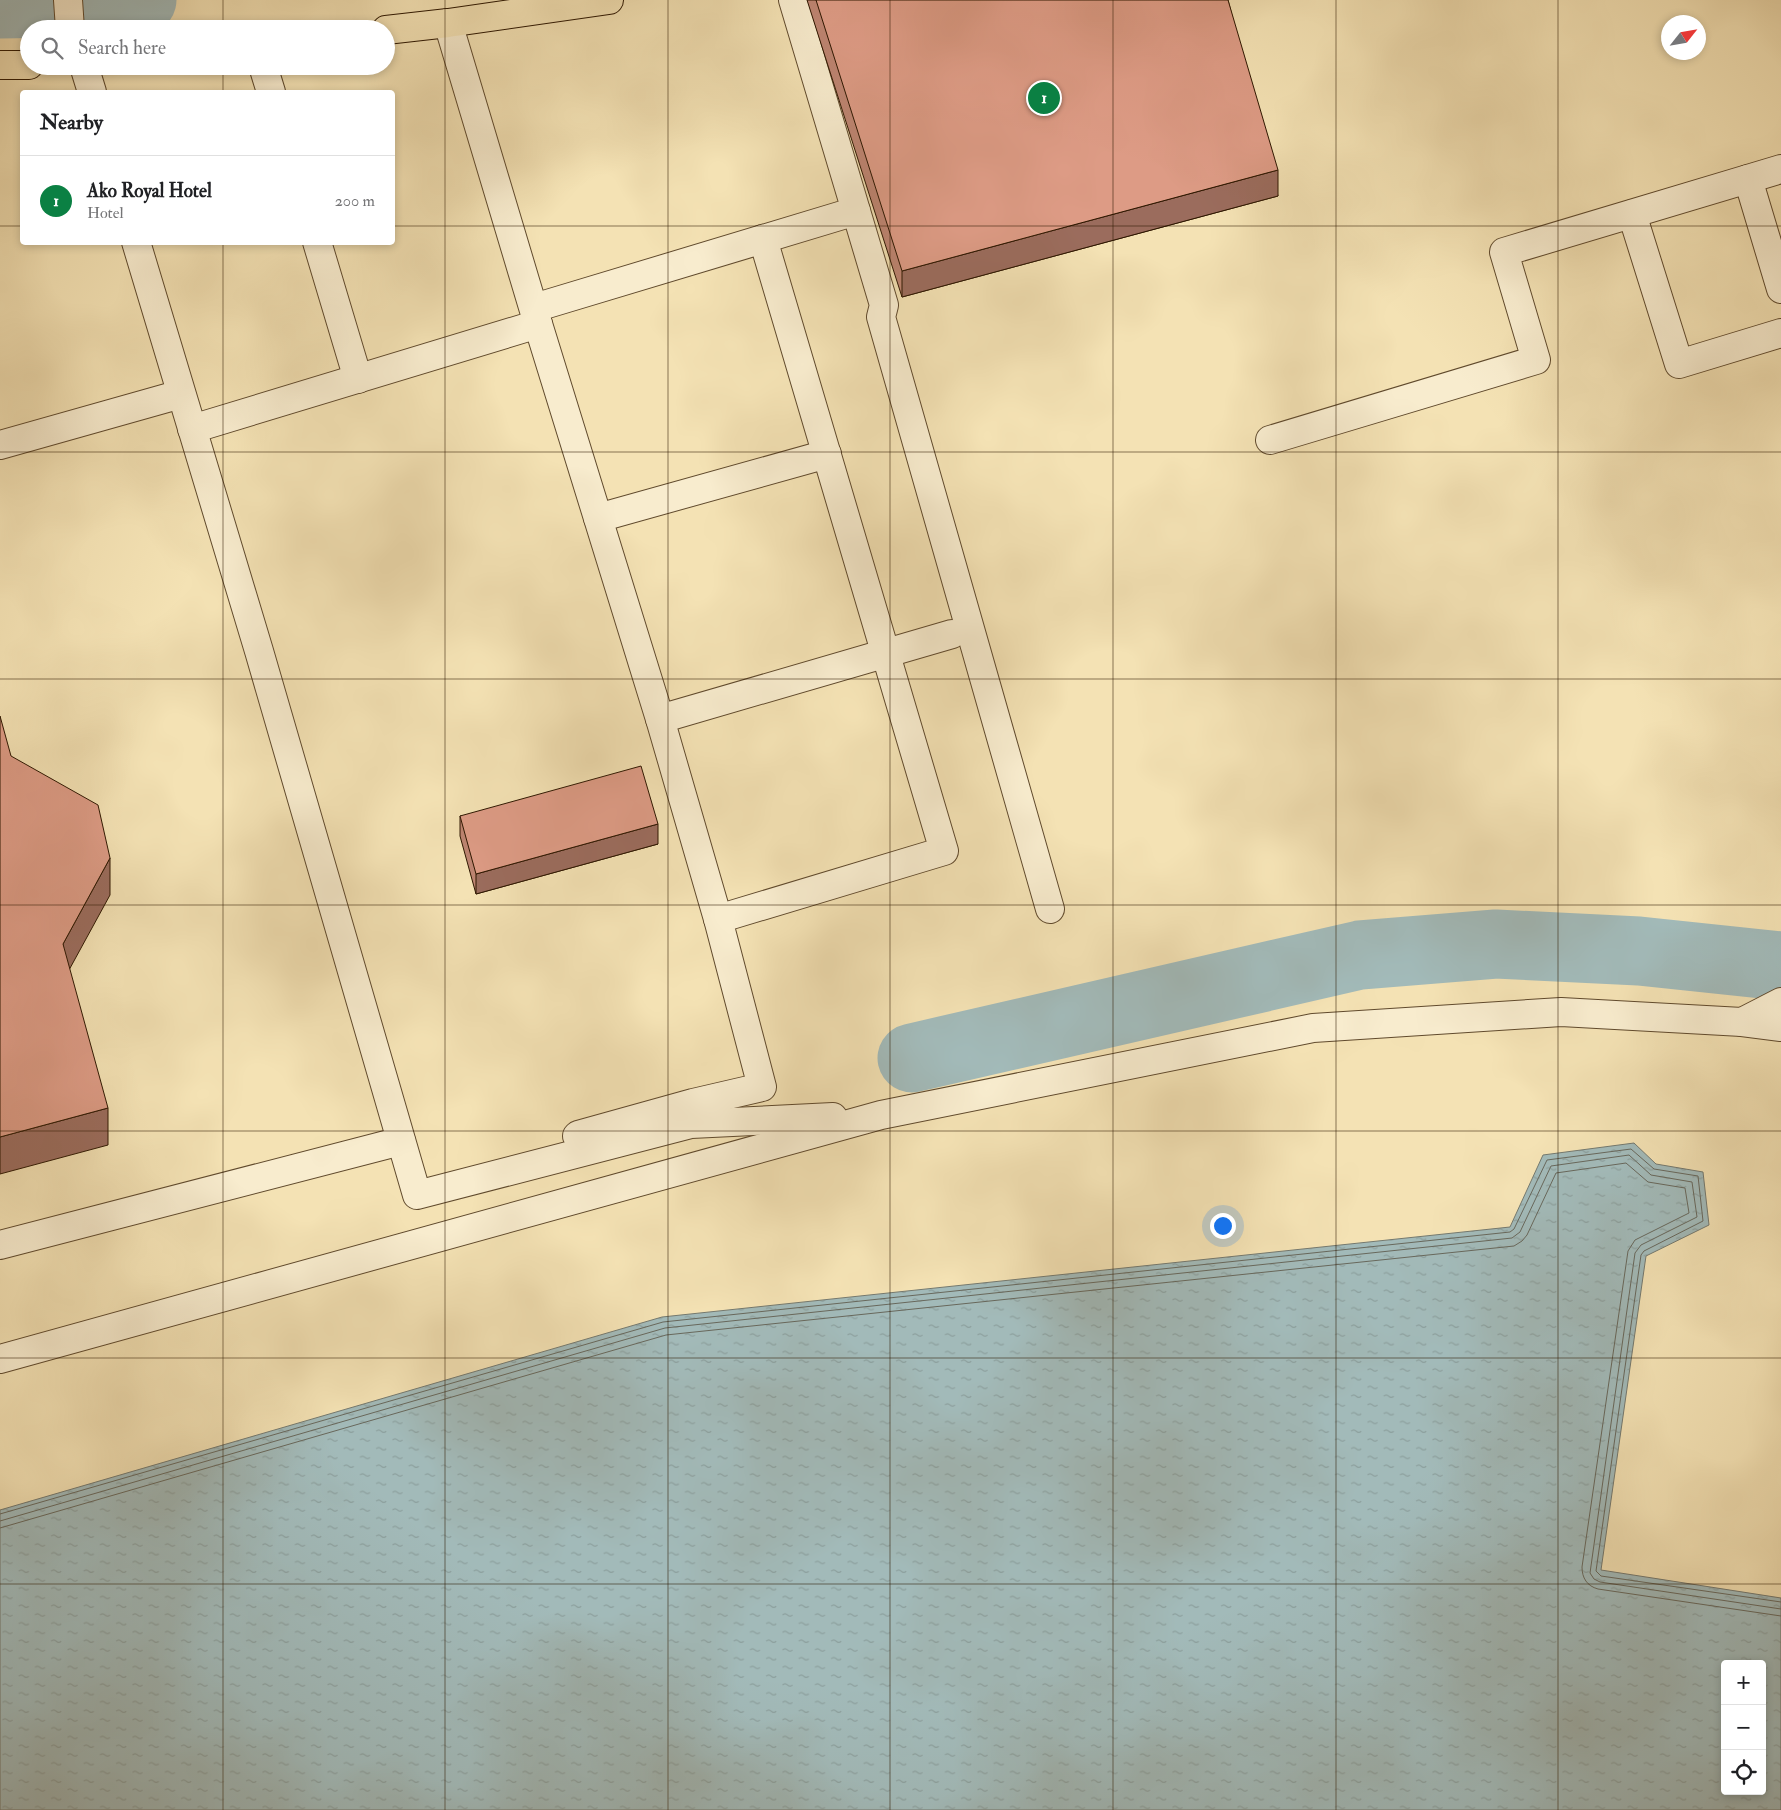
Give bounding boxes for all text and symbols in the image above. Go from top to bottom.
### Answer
north arrow [1661,15,1706,60]
search box [20,20,395,75]
icon: search [38,34,66,62]
text: Search here [78,36,166,60]
pin: 1 [1028,79,1060,117]
text: Nearby [40,109,103,136]
text: Ako Royal Hotel [87,179,212,203]
text: 1 [53,191,59,211]
text: 200 m [335,191,375,211]
text: Hotel [87,203,124,223]
your location [1210,1213,1236,1239]
map controls [1721,1660,1766,1795]
button: + [1721,1660,1766,1705]
button: − [1721,1705,1766,1750]
button: locate [1721,1750,1766,1795]

